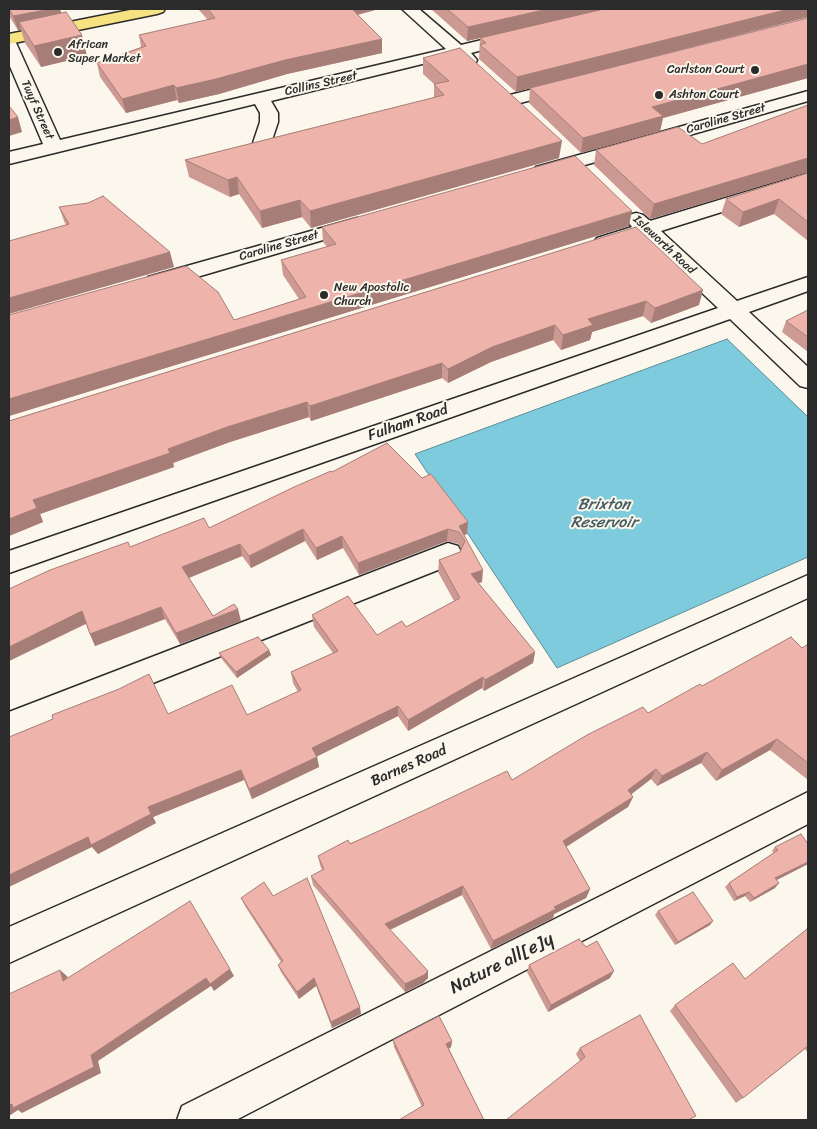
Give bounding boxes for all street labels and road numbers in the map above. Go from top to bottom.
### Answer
street label: Collins Street [283,69,359,99]
street label: Twyf Street [18,78,56,142]
street label: Caroline Street [685,101,767,137]
street label: Isleworth Road [630,213,698,277]
street label: Caroline Street [238,228,320,264]
street label: Fulham Road [366,401,450,445]
street label: Barnes Road [368,741,450,791]
street label: Nature all[e]y [446,929,558,999]

